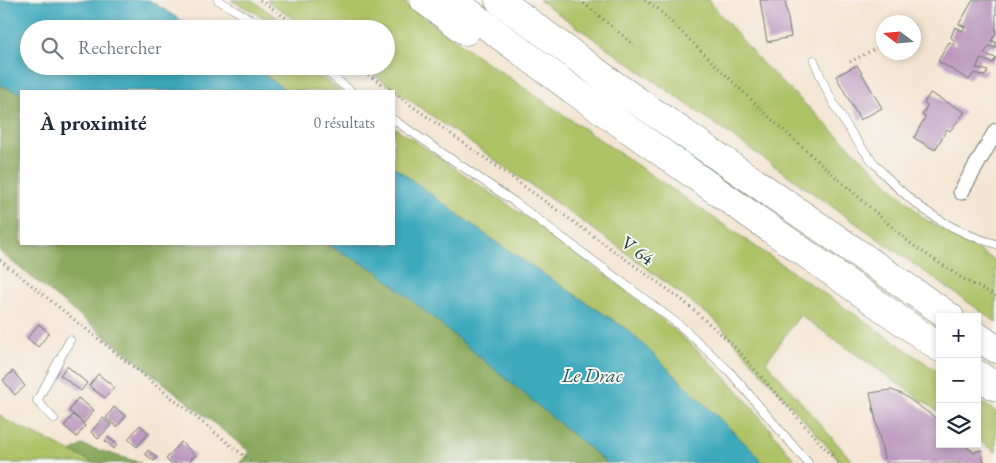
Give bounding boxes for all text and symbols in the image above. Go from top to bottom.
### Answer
north arrow [876,15,921,60]
search box [20,20,395,75]
icon: search [38,34,66,62]
text: Rechercher [78,35,161,60]
text: À proximité [40,109,147,136]
text: 0 résultats [313,112,375,133]
street label: V 64 [616,230,660,271]
map controls [936,313,981,448]
button: + [936,313,981,358]
button: − [936,358,981,403]
water label: Le Drac [561,362,623,388]
button: layers [936,403,981,448]

